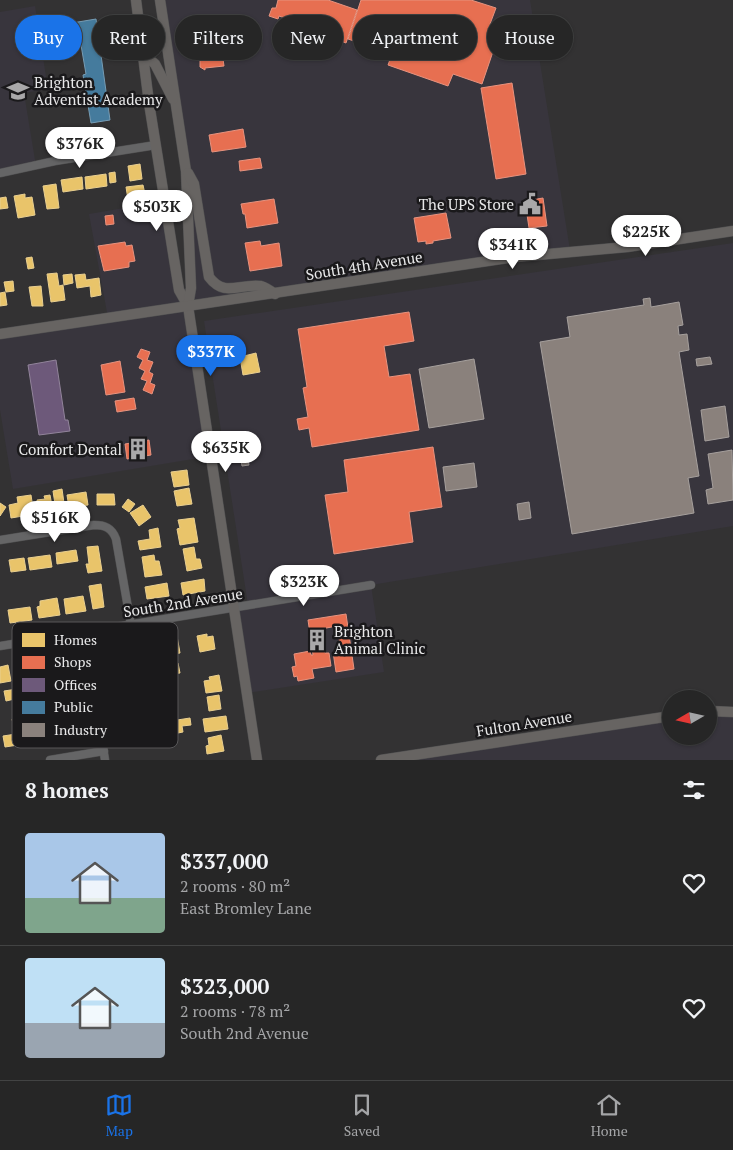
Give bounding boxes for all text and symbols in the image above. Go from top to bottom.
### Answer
chip: Buy [15,15,82,60]
chip: Rent [92,15,165,60]
chip: Filters [175,15,262,60]
chip: New [272,15,343,60]
chip: Apartment [353,15,477,60]
chip: House [487,15,573,60]
place label: Brighton Adventist Academy [34,72,163,109]
school or university icon: Brighton Adventist Academy [5,78,31,104]
pin: $376K [45,126,115,169]
text: $376K [56,132,104,154]
pin: $503K [122,190,192,232]
public building icon: The UPS Store [517,191,543,217]
place label: The UPS Store [419,194,514,214]
text: $503K [133,195,181,217]
pin: $225K [611,214,681,257]
text: $225K [622,220,670,242]
pin: $341K [478,228,548,270]
text: $341K [489,233,537,255]
street label: South 4th Avenue [304,246,424,284]
pin: $337K [176,334,246,377]
text: $337K [187,340,235,362]
pin: $635K [191,430,261,473]
building icon: Comfort Dental [125,436,151,462]
text: $635K [202,436,250,458]
place label: Comfort Dental [19,439,122,459]
pin: $516K [20,500,90,543]
text: $516K [31,506,79,528]
pin: $323K [269,564,339,607]
text: $323K [280,570,328,592]
street label: South 2nd Avenue [122,583,244,621]
place label: Brighton Animal Clinic [334,621,425,658]
legend [12,622,178,748]
building icon: Brighton Animal Clinic [304,627,330,653]
text: Homes [54,630,97,649]
text: Shops [54,652,91,671]
text: Offices [54,675,97,694]
north arrow [662,690,718,745]
map controls [662,690,717,745]
text: Public [54,697,93,716]
street label: Fulton Avenue [475,706,573,740]
text: Industry [54,720,108,739]
text: 8 homes [25,776,109,804]
icon: filters [680,776,708,804]
text: $337,000 [180,847,268,875]
icon: home [65,853,125,913]
icon: heart [680,869,708,897]
text: 2 rooms · 80 m² [180,875,290,897]
text: East Bromley Lane [180,897,312,919]
text: $323,000 [180,972,269,1000]
icon: home [65,978,125,1038]
icon: heart [680,994,708,1022]
text: 2 rooms · 78 m² [180,1000,290,1022]
text: South 2nd Avenue [180,1022,309,1044]
tab: Map [105,1091,133,1140]
tab: Saved [344,1091,380,1140]
tab: Home [591,1091,628,1140]

